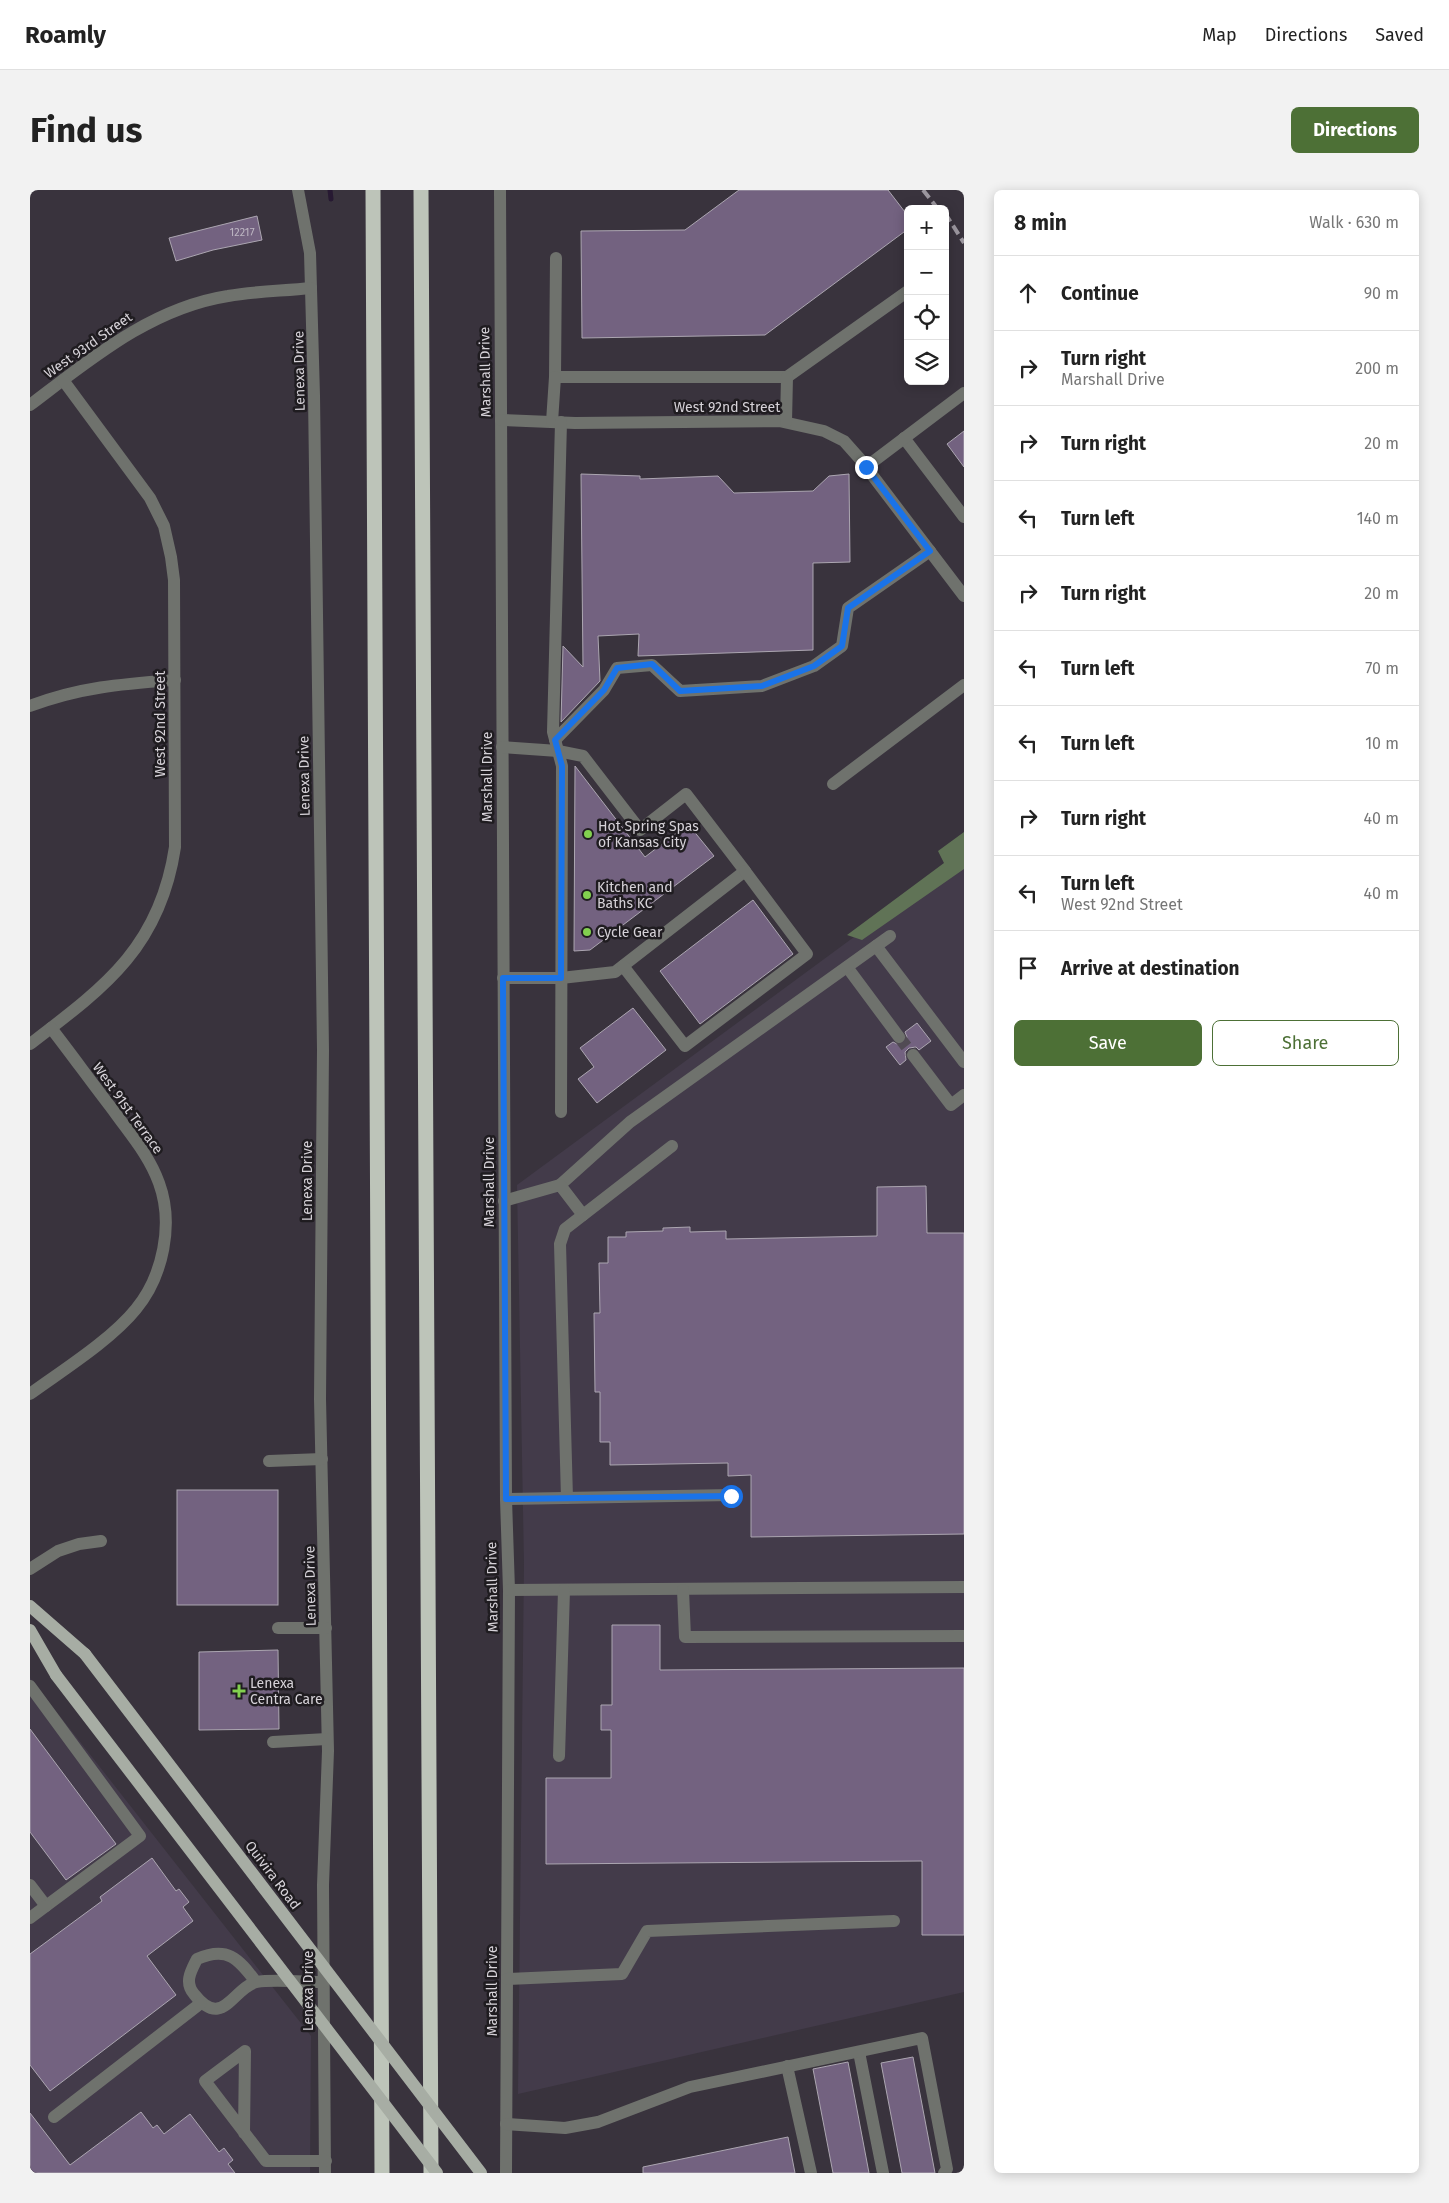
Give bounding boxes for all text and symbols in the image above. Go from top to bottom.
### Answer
text: Roamly [25,21,106,49]
text: Map [1202,24,1237,46]
text: Directions [1265,24,1347,46]
text: Saved [1375,24,1424,46]
button: Directions [1291,107,1419,153]
text: Find us [30,109,142,151]
map controls [904,205,949,385]
button: + [904,205,949,250]
text: 8 min [1014,210,1067,236]
text: Walk · 630 m [1309,213,1399,232]
house number: 12217 [229,226,255,239]
button: − [904,250,949,295]
icon: ahead [1014,279,1042,307]
text: Continue [1061,282,1139,305]
text: 90 m [1364,284,1399,303]
button: locate [904,295,949,340]
street label: West 93rd Street [41,308,136,382]
street label: Marshall Drive [476,327,495,417]
street label: Lenexa Drive [290,330,309,411]
button: layers [904,340,949,385]
text: Turn right [1061,347,1146,370]
icon: right [1014,354,1042,382]
text: 200 m [1355,359,1399,378]
text: Marshall Drive [1061,370,1165,389]
street label: West 92nd Street [674,399,781,416]
icon: right [1014,429,1042,457]
text: Turn right [1061,432,1146,455]
text: 20 m [1364,434,1399,453]
route end [855,456,878,479]
icon: left [1014,504,1042,532]
text: Turn left [1061,507,1135,530]
text: 140 m [1357,509,1399,528]
icon: right [1014,579,1042,607]
text: Turn right [1061,582,1146,605]
text: 20 m [1364,584,1399,603]
icon: left [1014,654,1042,682]
text: Turn left [1061,657,1135,680]
text: 70 m [1365,659,1399,678]
street label: West 92nd Street [152,670,169,777]
icon: left [1014,729,1042,757]
street label: Marshall Drive [479,732,496,822]
text: Turn left [1061,732,1135,755]
text: 10 m [1365,734,1399,753]
street label: Lenexa Drive [295,735,314,816]
icon: right [1014,804,1042,832]
text: Turn right [1061,807,1146,830]
text: 40 m [1364,809,1399,828]
place label: Hot Spring Spas of Kansas City [598,818,699,851]
marker: Hot Spring Spas of Kansas City [582,828,594,840]
text: Turn left [1061,872,1135,895]
place label: Kitchen and Baths KC [597,879,673,912]
icon: left [1014,879,1042,907]
text: 40 m [1364,884,1399,903]
marker: Kitchen and Baths KC [581,889,593,901]
text: West 92nd Street [1061,895,1183,914]
place label: Cycle Gear [597,924,663,941]
marker: Cycle Gear [581,926,593,938]
icon: arrive [1014,954,1042,982]
text: Arrive at destination [1061,957,1240,980]
button: Save [1014,1020,1202,1066]
button: Share [1212,1020,1399,1066]
street label: West 91st Terrace [89,1059,166,1157]
street label: Marshall Drive [481,1137,498,1227]
street label: Lenexa Drive [299,1141,316,1221]
route start [720,1485,743,1508]
street label: Marshall Drive [483,1542,502,1632]
street label: Lenexa Drive [301,1545,320,1626]
place label: Lenexa Centra Care [250,1675,323,1708]
marker: Lenexa Centra Care [232,1684,246,1698]
street label: Quivira Road [241,1838,304,1913]
street label: Marshall Drive [484,1946,501,2036]
street label: Lenexa Drive [300,1951,317,2031]

